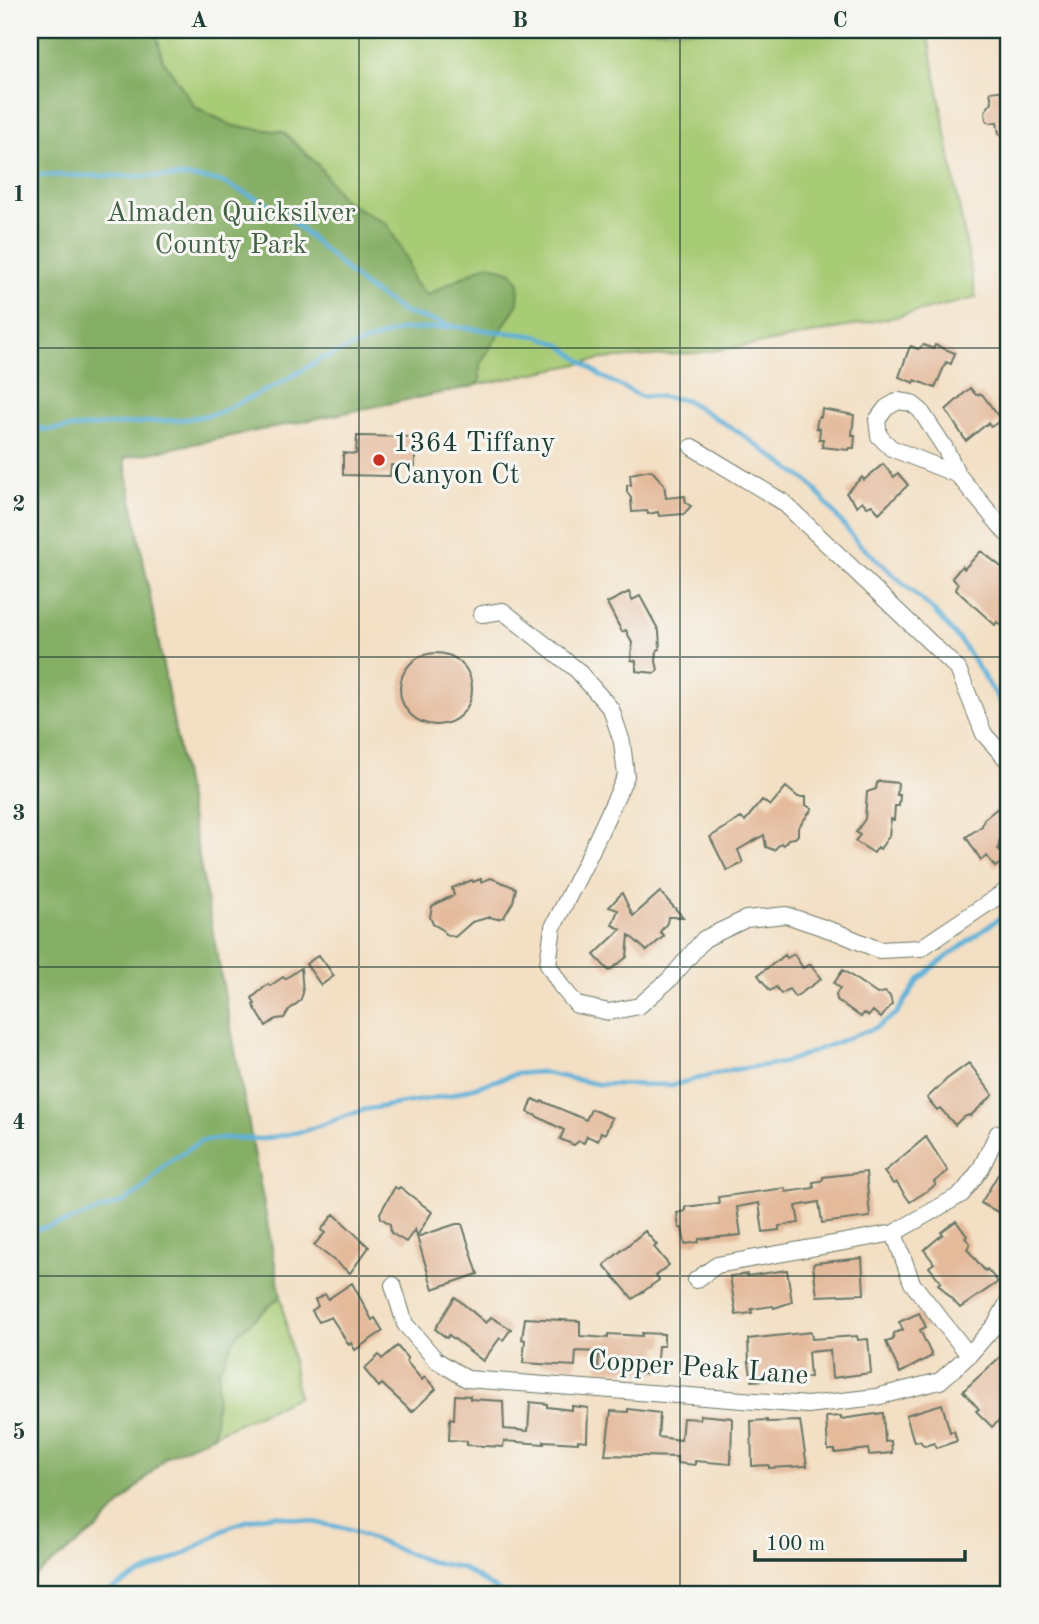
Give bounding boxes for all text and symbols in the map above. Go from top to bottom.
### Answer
text: A [190,9,208,32]
text: B [512,9,528,32]
text: C [832,9,848,32]
text: 1 [12,183,26,206]
park label: Almaden Quicksilver County Park [106,200,356,260]
place label: 1364 Tiffany Canyon Ct [393,430,556,490]
marker: 1364 Tiffany Canyon Ct [371,452,387,468]
text: 2 [12,493,26,516]
text: 3 [12,802,26,825]
text: 4 [12,1111,26,1134]
street label: Copper Peak Lane [587,1347,809,1391]
text: 5 [12,1421,26,1444]
scale bar [755,1519,965,1563]
text: 100 m [766,1534,825,1555]

